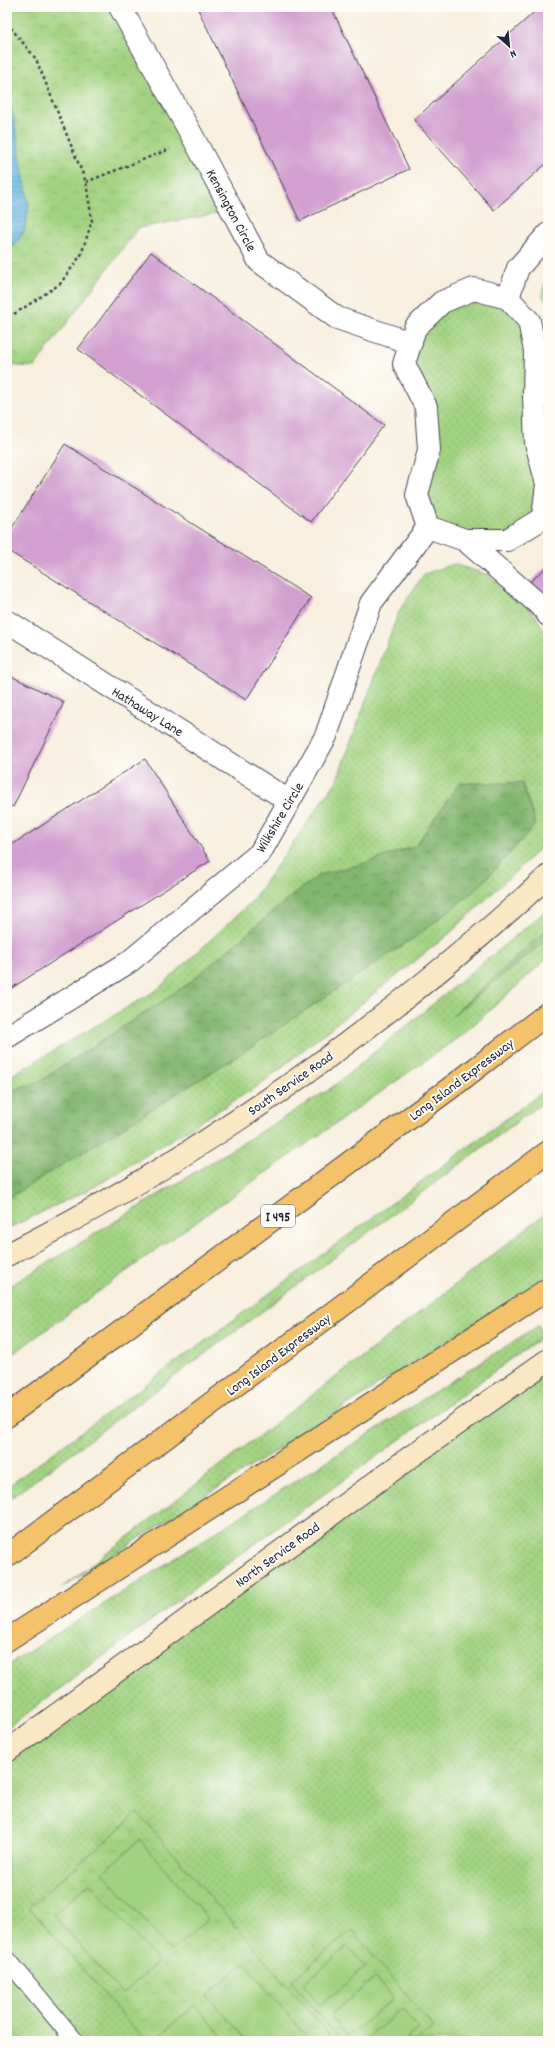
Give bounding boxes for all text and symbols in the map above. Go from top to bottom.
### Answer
north arrow [489,26,529,66]
text: N [506,45,519,62]
street label: Kensington Circle [200,166,260,256]
street label: Hathaway Lane [107,683,187,743]
street label: Wilkshire Circle [252,779,310,857]
street label: Long Island Expressway [406,1034,519,1127]
street label: South Service Road [244,1048,338,1122]
road number: I 495 [261,1205,295,1227]
street label: Long Island Expressway [223,1309,336,1402]
street label: North Service Road [232,1518,325,1593]

